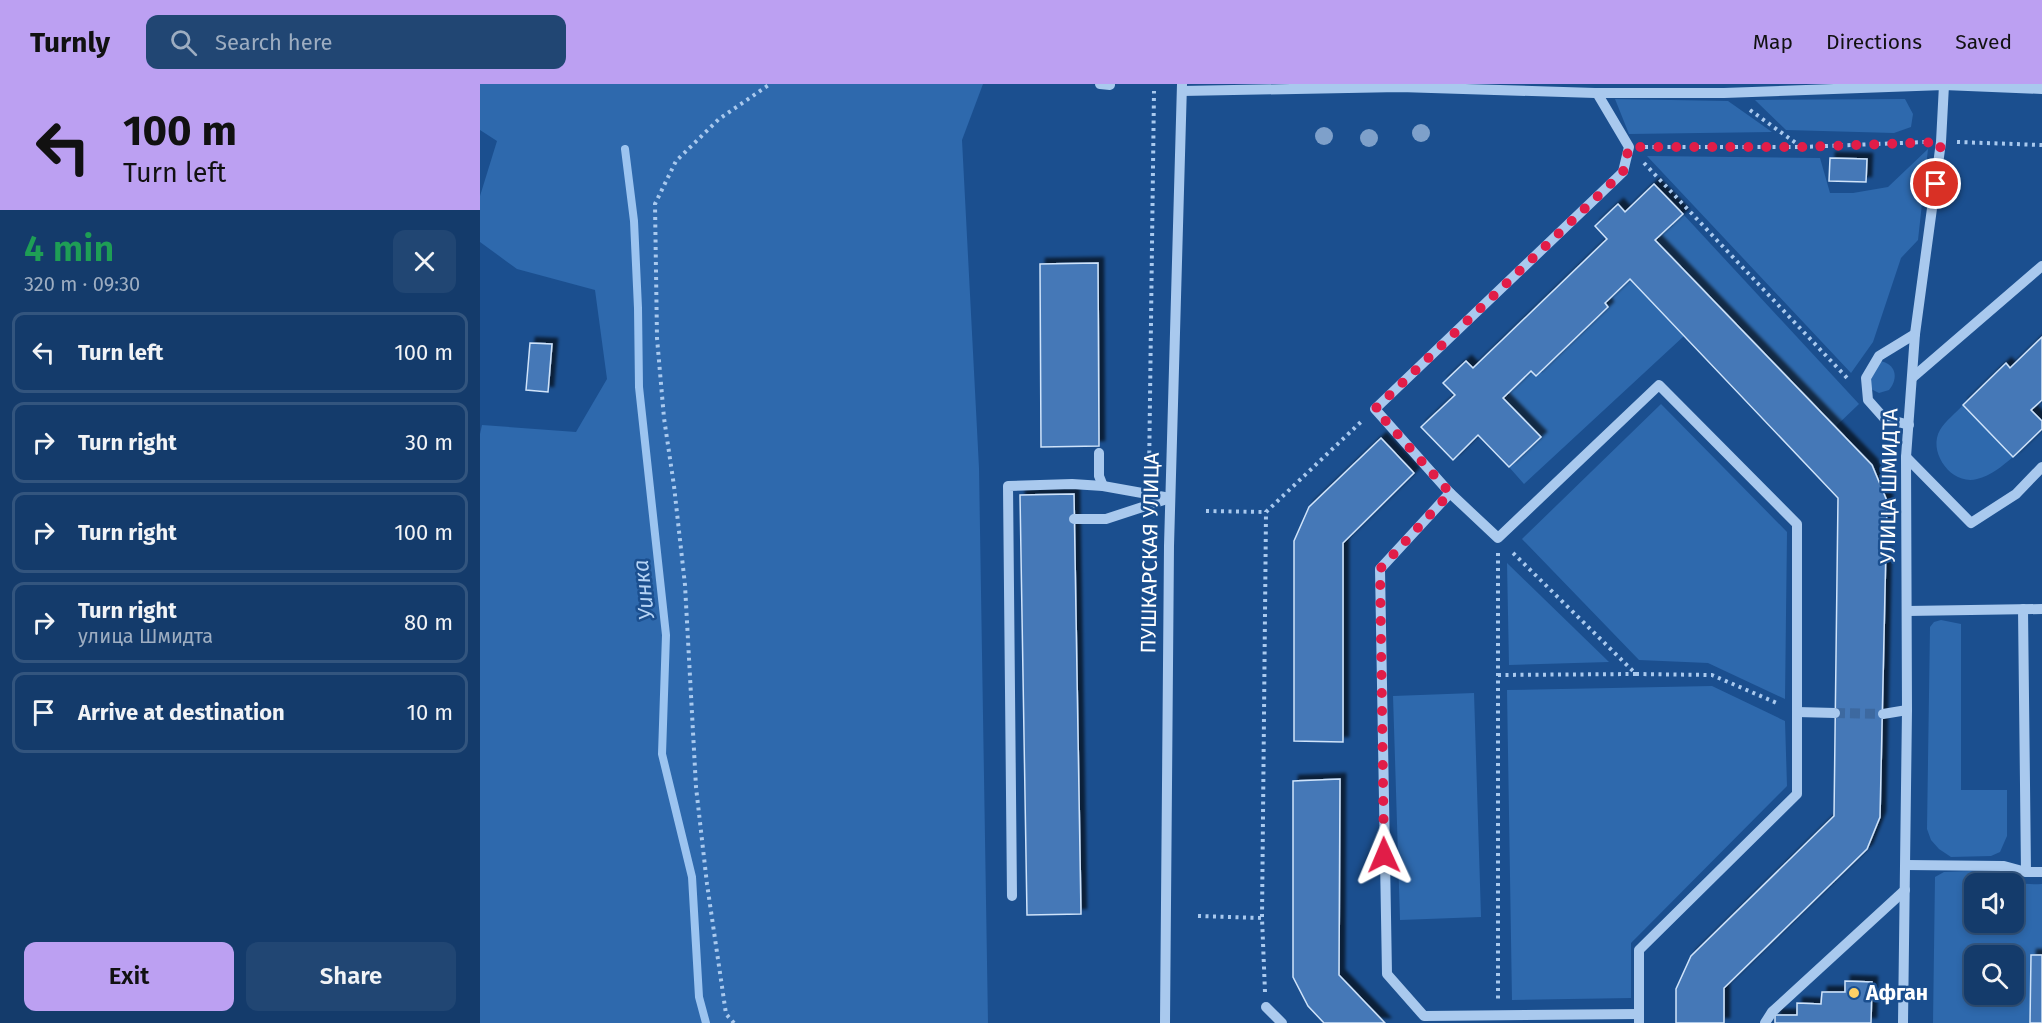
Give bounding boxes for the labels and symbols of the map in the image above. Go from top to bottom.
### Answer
pin [1910,158,1961,209]
street label: УЛИЦА ШМИДТА [1875,408,1903,564]
street label: ПУШКАРСКАЯ УЛИЦА [1135,452,1165,654]
water label: Уинка [627,558,660,622]
position arrow [1352,823,1416,887]
place label: Афган [1865,980,1928,1006]
marker: Афган [1847,986,1861,1000]

